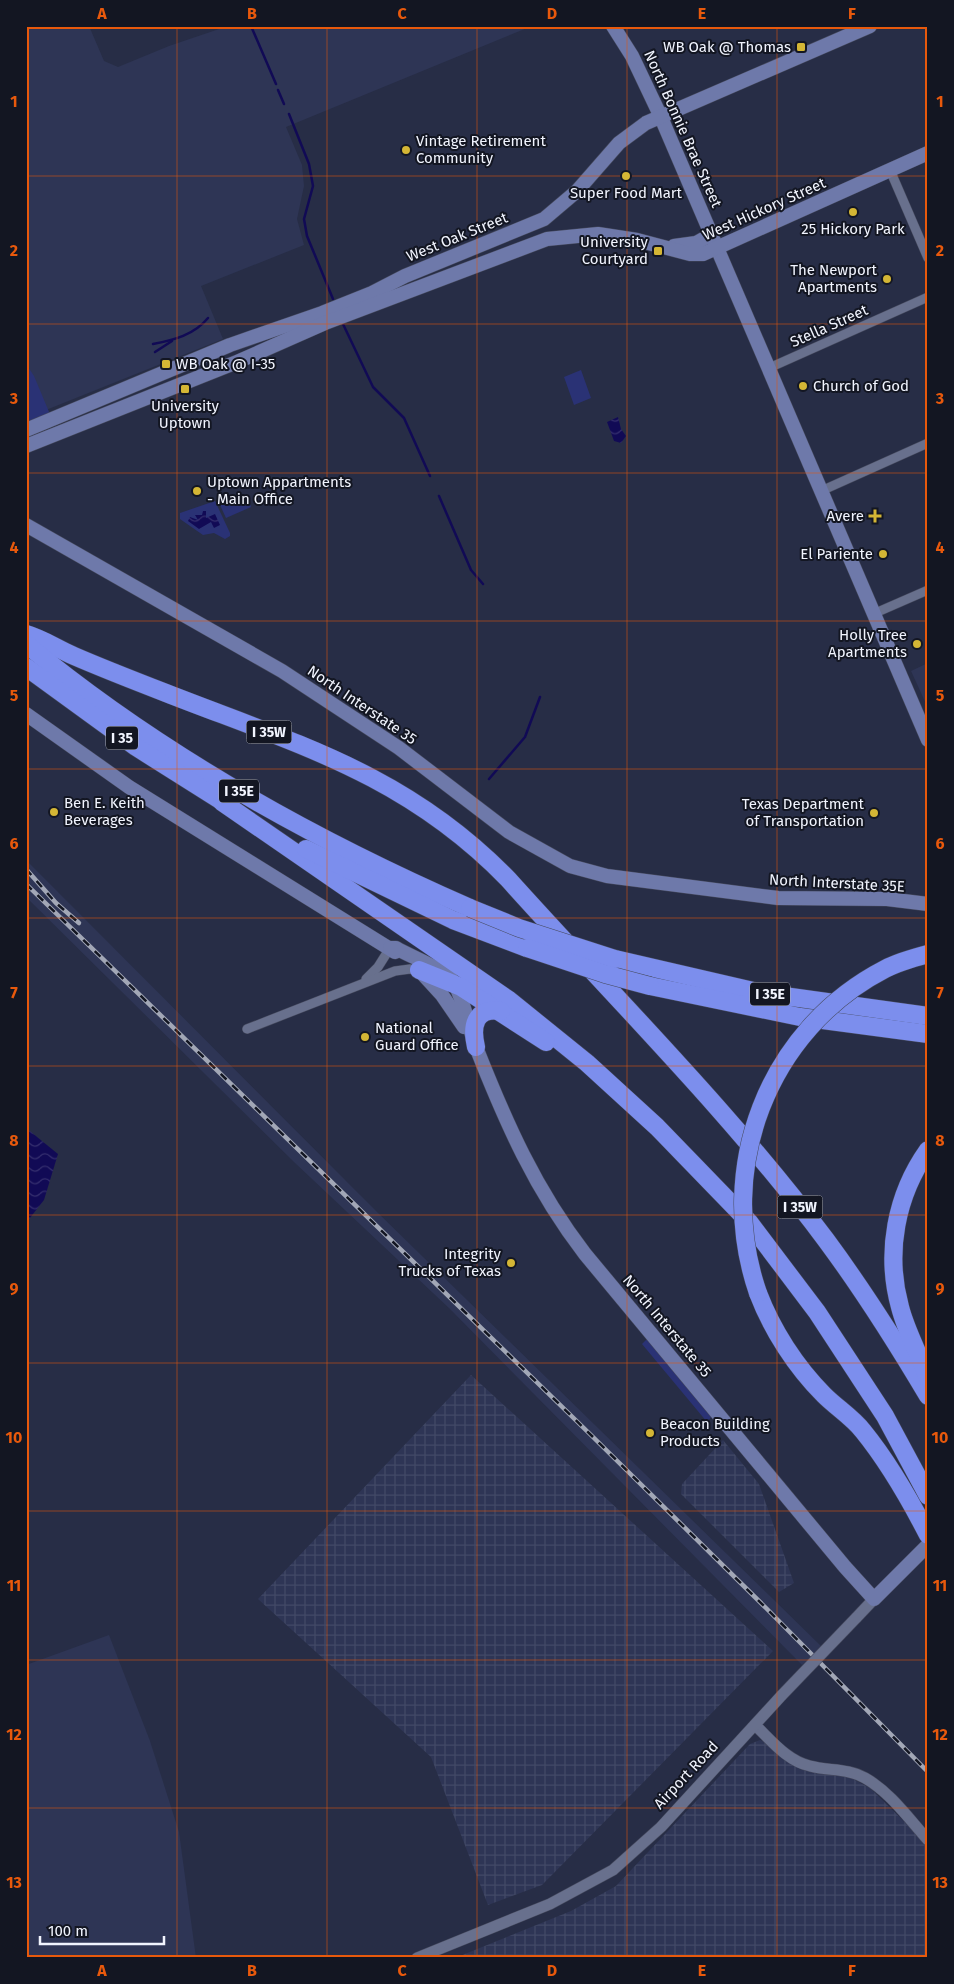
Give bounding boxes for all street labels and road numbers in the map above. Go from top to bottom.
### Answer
street label: North Bonnie Brae Street [640,48,726,211]
street label: West Hickory Street [700,174,829,244]
street label: West Oak Street [404,208,511,265]
street label: Stella Street [787,301,871,351]
street label: North Interstate 35 [304,662,420,748]
road number: I 35W [246,720,292,744]
road number: I 35 [106,726,138,750]
road number: I 35E [219,779,259,802]
street label: North Interstate 35E [769,870,905,896]
road number: I 35E [750,982,790,1006]
road number: I 35W [778,1196,822,1218]
street label: North Interstate 35 [619,1271,715,1381]
street label: Airport Road [650,1737,722,1813]

